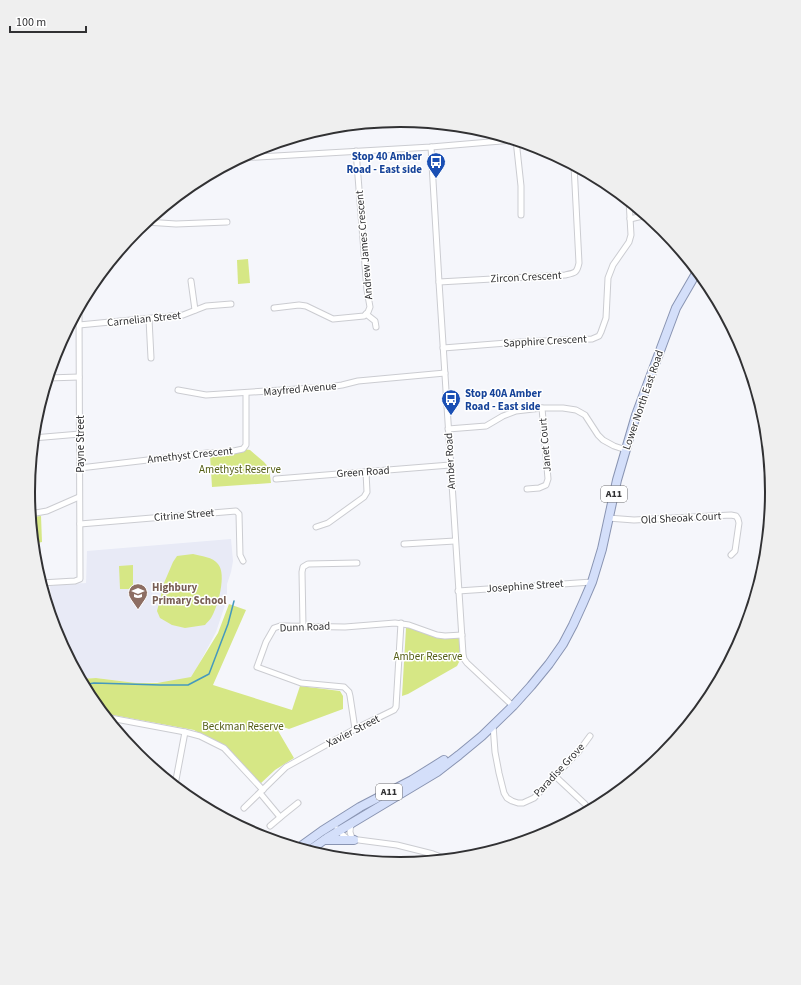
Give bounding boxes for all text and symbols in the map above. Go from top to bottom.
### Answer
scale bar [10,8,86,34]
text: 100 m [16,14,46,31]
place label: Stop 40 Amber Road - East side [346,149,423,177]
bus stop icon: Stop 40 Amber Road - East side [425,151,447,179]
street label: Andrew James Crescent [352,189,376,300]
street label: Zircon Crescent [490,268,562,286]
street label: Carnelian Street [106,308,182,330]
street label: Sapphire Crescent [503,331,587,351]
street label: Lower North East Road [619,348,667,452]
street label: Mayfred Avenue [263,378,338,400]
place label: Stop 40A Amber Road - East side [465,386,542,414]
bus stop icon: Stop 40A Amber Road - East side [440,388,462,416]
street label: Payne Street [73,415,88,473]
street label: Janet Court [535,417,555,472]
street label: Amber Road [441,433,459,489]
street label: Amethyst Crescent [147,443,234,467]
park label: Amethyst Reserve [199,462,281,477]
street label: Green Road [336,463,390,481]
road number: A11 [601,486,627,502]
street label: Citrine Street [153,505,215,525]
street label: Old Sheoak Court [640,508,722,528]
street label: Josephine Street [486,576,564,596]
place label: Highbury Primary School [152,580,227,608]
school or university icon: Highbury Primary School [127,582,149,610]
street label: Dunn Road [279,619,331,635]
park label: Amber Reserve [394,649,463,664]
street label: Xavier Street [324,711,382,751]
park label: Beckman Reserve [202,719,284,734]
street label: Paradise Grove [530,739,588,800]
road number: A11 [376,784,402,800]

